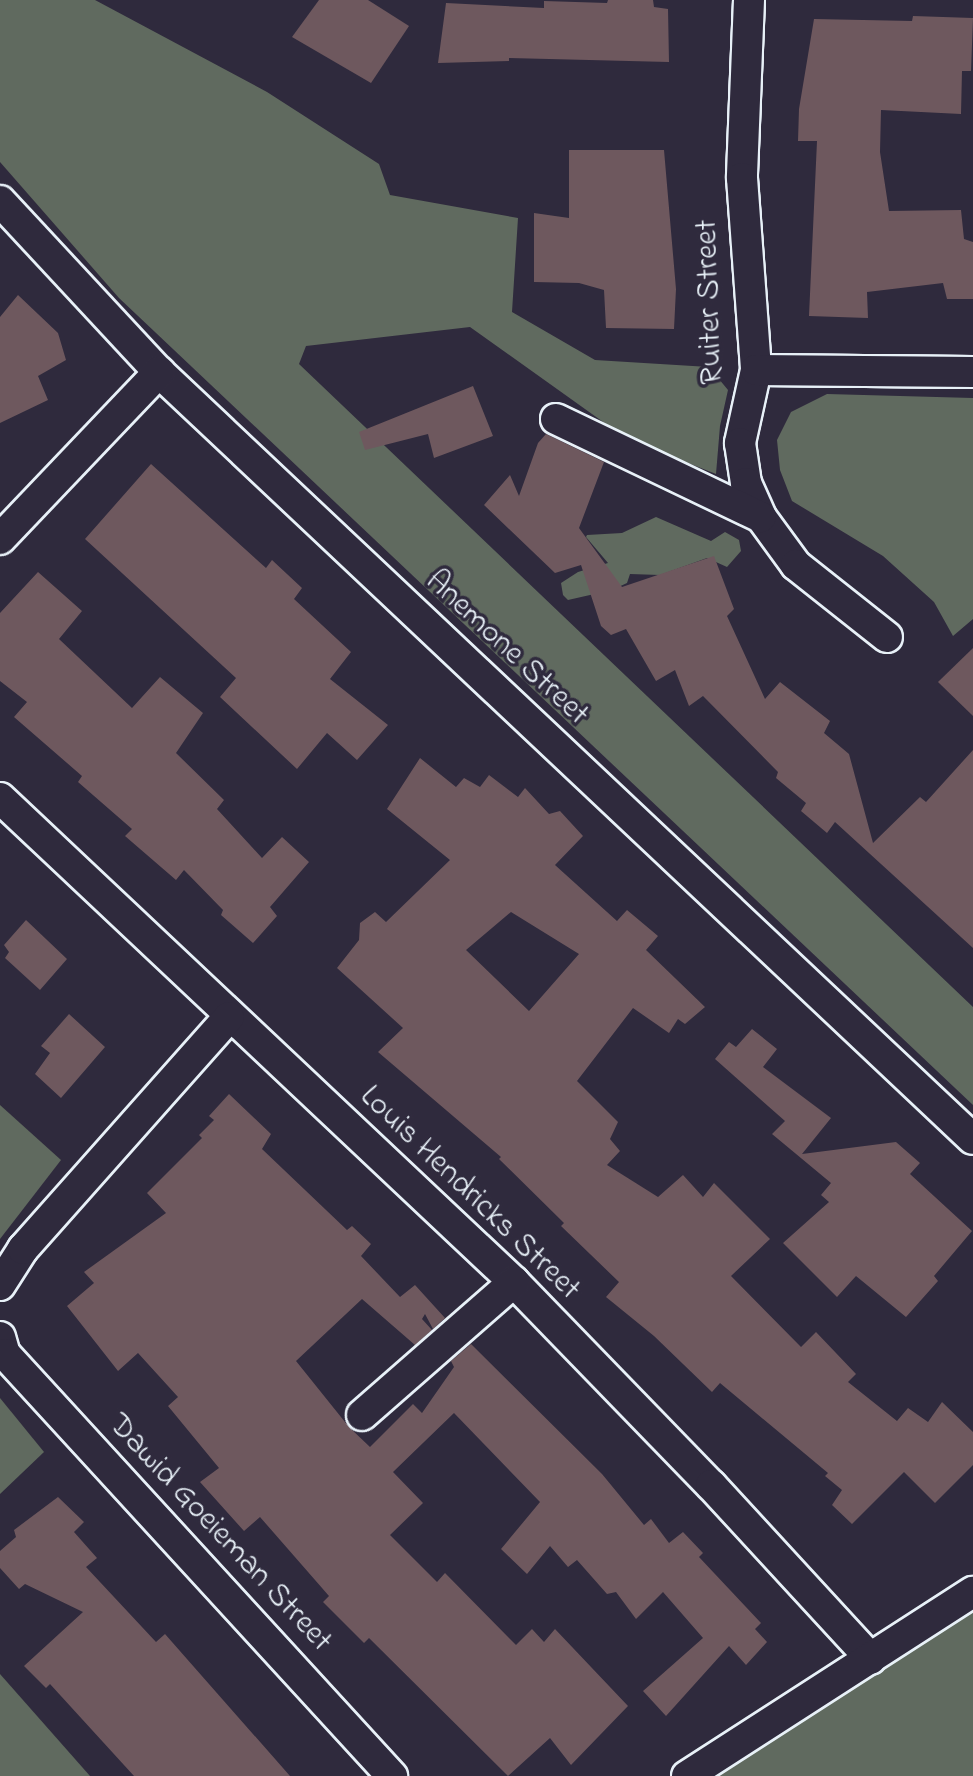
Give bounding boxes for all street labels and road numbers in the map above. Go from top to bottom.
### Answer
street label: Ruiter Street [689,219,733,385]
street label: Anemone Street [416,563,596,735]
street label: Louis Hendricks Street [351,1079,587,1309]
street label: Dawid Goeieman Street [99,1407,339,1661]

